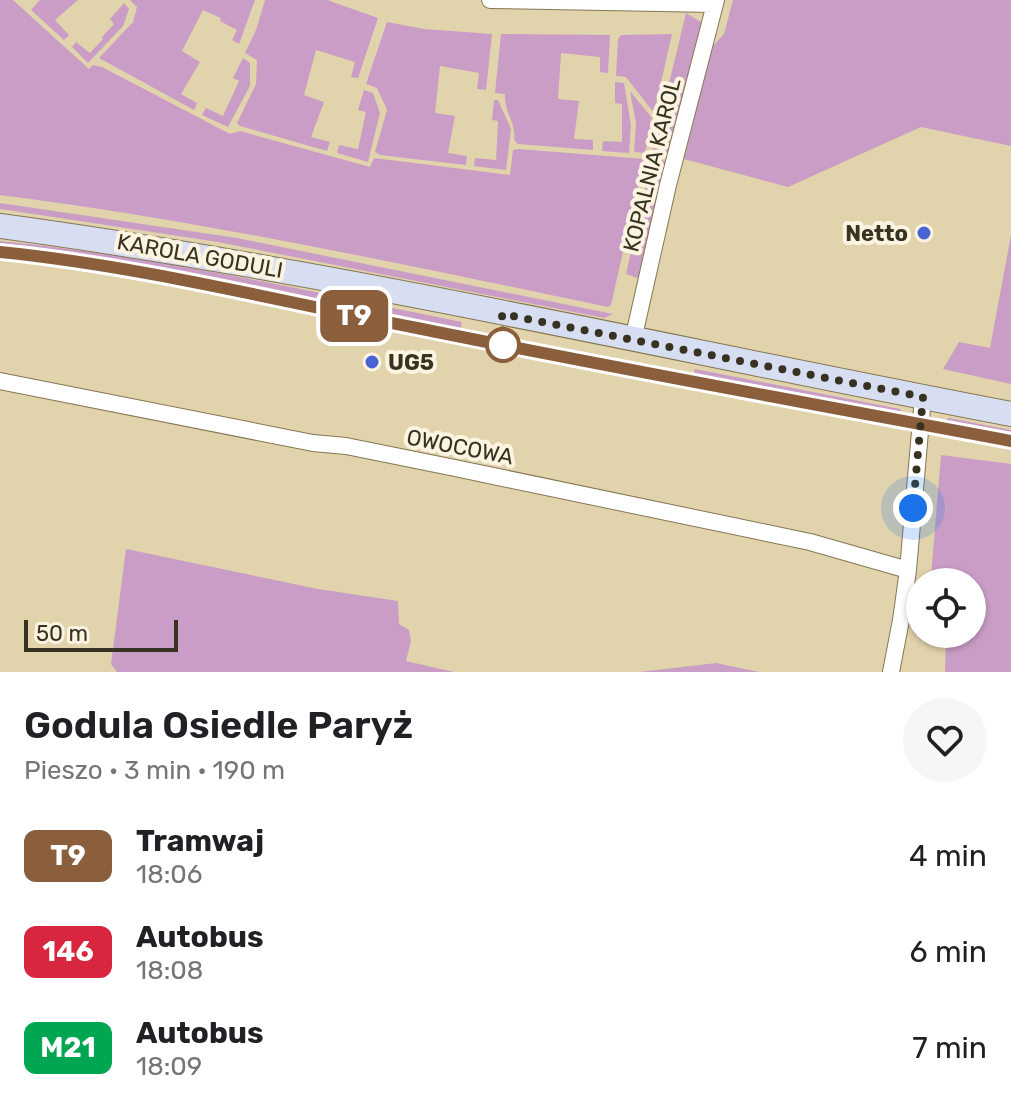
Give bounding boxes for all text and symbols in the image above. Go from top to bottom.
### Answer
street label: KOPALNIA KAROL [617,75,687,255]
place label: Netto [845,220,908,247]
marker: Netto [915,224,933,242]
street label: KAROLA GODULI [115,228,285,284]
line badge: T9 [318,290,390,342]
text: T9 [336,299,372,332]
unlabelled marker [486,328,520,362]
place label: UG5 [388,349,434,376]
marker: UG5 [363,353,381,371]
street label: OWOCOWA [404,423,516,471]
your location [893,488,933,528]
map controls [906,568,986,648]
button: locate [906,568,986,648]
scale bar [24,616,178,652]
text: 50 m [36,620,88,647]
button: heart [903,698,987,782]
text: Godula Osiedle Paryż [24,702,413,748]
text: Pieszo · 3 min · 190 m [24,755,285,786]
text: Tramwaj [136,823,264,859]
text: 4 min [909,838,987,874]
text: T9 [50,839,86,872]
text: 18:06 [136,859,203,890]
text: Autobus [136,919,264,955]
text: 6 min [909,934,987,970]
text: 146 [42,935,94,968]
text: 18:08 [136,955,203,986]
text: Autobus [136,1015,264,1051]
text: 7 min [912,1030,987,1066]
text: M21 [40,1031,96,1064]
text: 18:09 [136,1051,202,1082]

